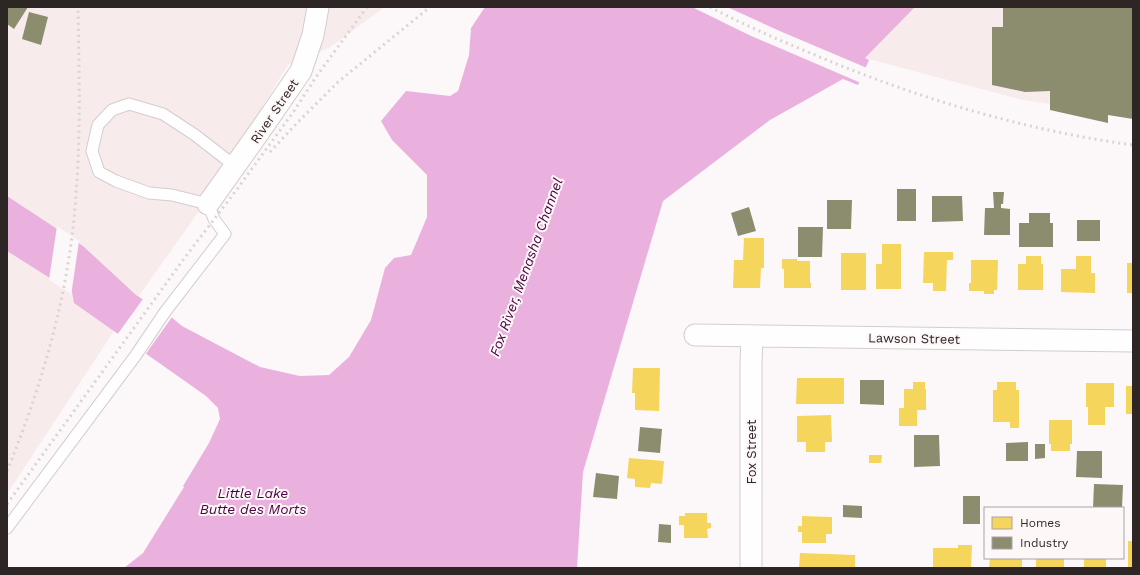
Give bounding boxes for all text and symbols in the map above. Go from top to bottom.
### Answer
street label: River Street [247,76,302,147]
water label: Fox River, Menasha Channel [486,176,566,358]
street label: Lawson Street [868,330,961,347]
street label: Fox Street [744,419,759,484]
water label: Little Lake Butte des Morts [200,485,306,517]
legend [984,507,1124,559]
text: Homes [1020,516,1061,530]
text: Industry [1020,536,1069,550]

